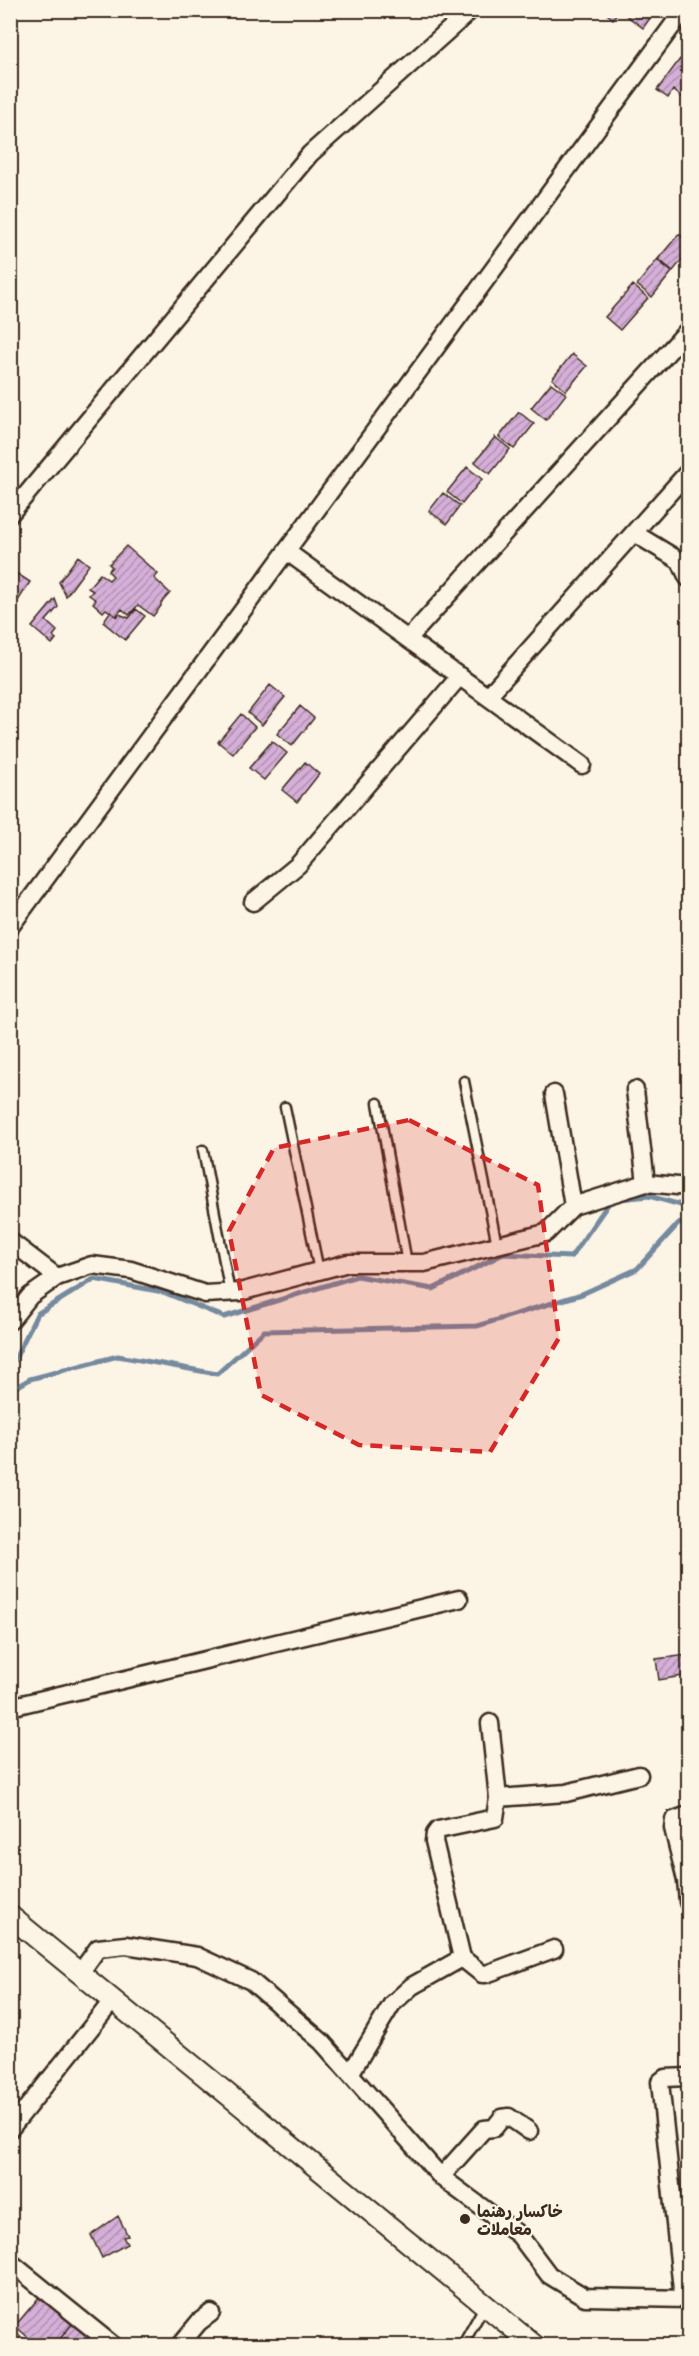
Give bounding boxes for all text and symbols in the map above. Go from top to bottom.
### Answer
place label: خاکسار رهنما معاملات [477,2198,563,2240]
marker: خاکسار رهنما معاملات [458,2212,472,2226]

